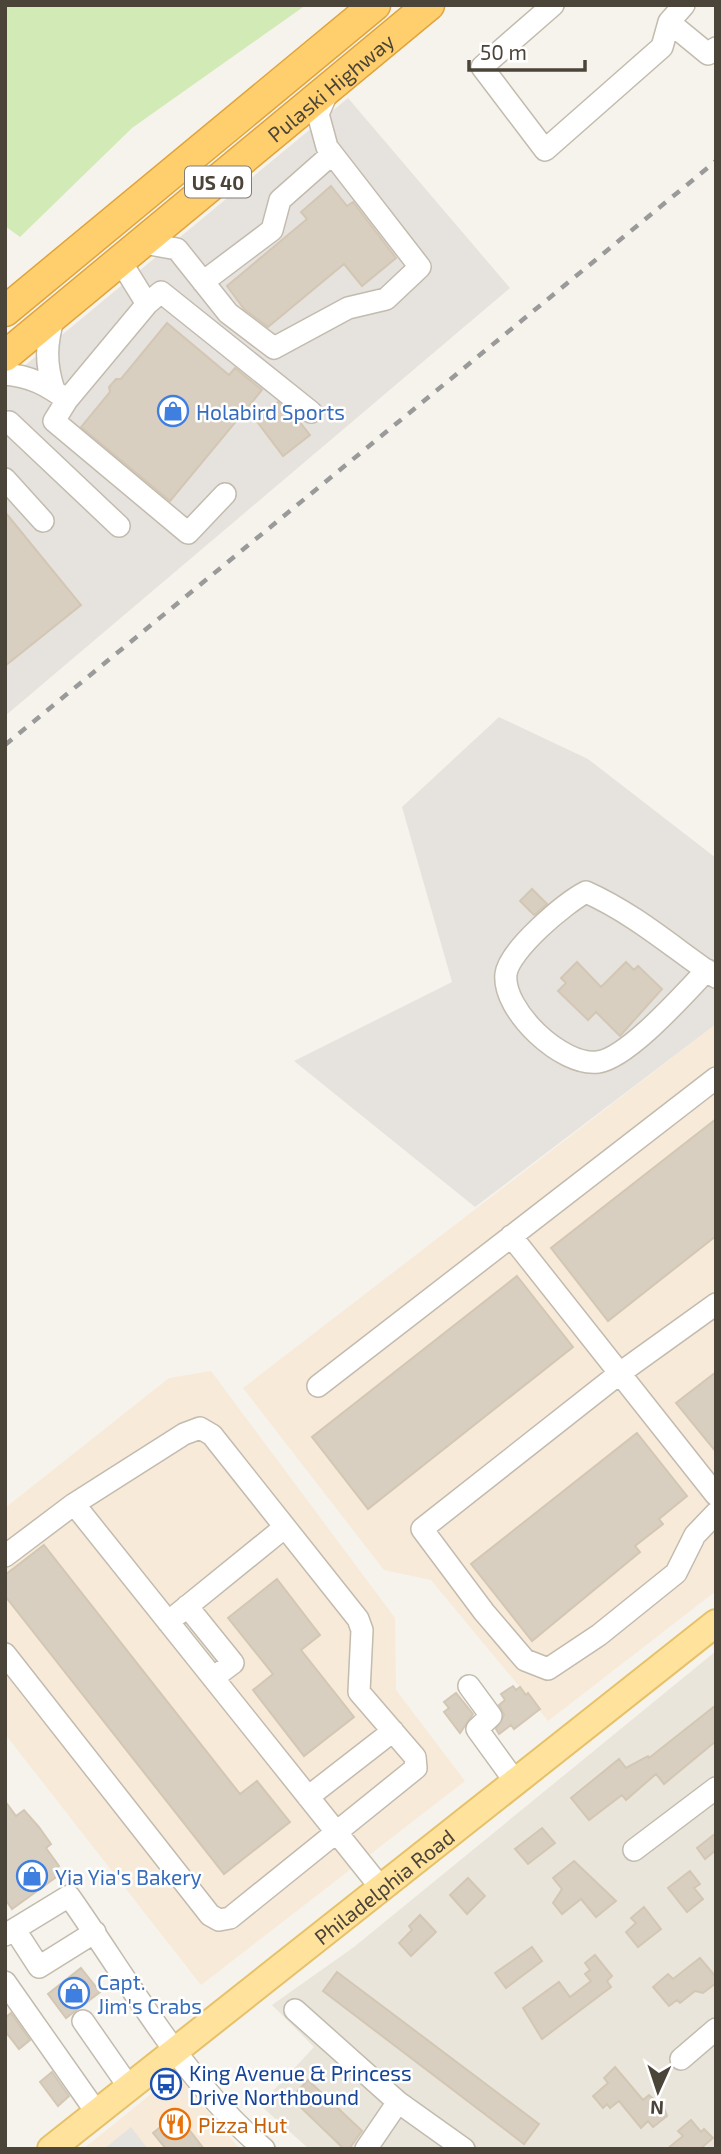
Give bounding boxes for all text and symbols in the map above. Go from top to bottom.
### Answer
street label: Pulaski Highway [262,27,398,146]
scale bar [469,28,584,72]
text: 50 m [480,39,527,64]
road number: US 40 [185,166,251,198]
shop icon: Holabird Sports [156,394,190,428]
place label: Holabird Sports [196,399,345,424]
street label: Philadelphia Road [309,1823,459,1949]
shop icon: Yia Yia's Bakery [15,1859,49,1893]
place label: Yia Yia's Bakery [55,1864,202,1889]
place label: Capt. Jim's Crabs [97,1969,202,2018]
shop icon: Capt. Jim's Crabs [57,1976,91,2010]
north arrow [623,2056,693,2126]
place label: King Avenue & Princess Drive Northbound [189,2060,412,2109]
bus stop icon: King Avenue & Princess Drive Northbound [149,2067,183,2101]
text: N [650,2097,665,2120]
restaurant icon: Pizza Hut [158,2107,192,2141]
place label: Pizza Hut [198,2112,287,2137]

